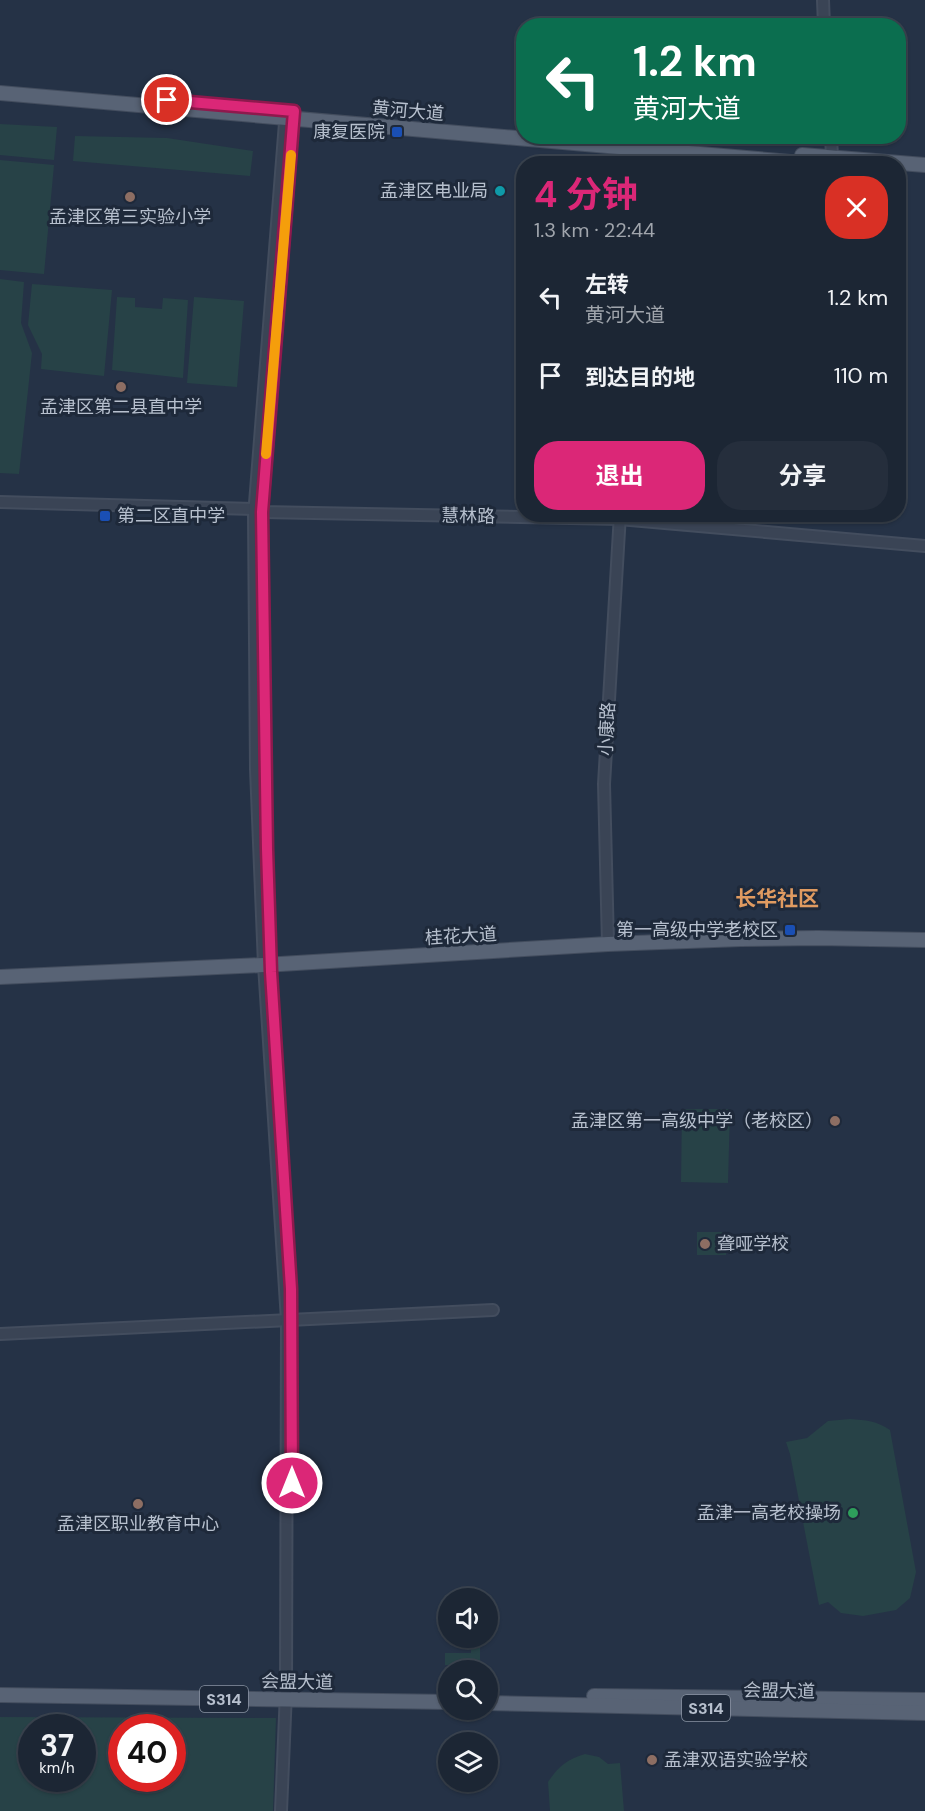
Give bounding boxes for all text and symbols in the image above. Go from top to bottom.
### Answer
text: 1.2 km [633,34,757,89]
icon: left [534,42,612,120]
pin [141,74,192,125]
icon: arrive [150,83,183,116]
text: 黄河大道 [633,91,741,126]
street label: 黄河大道 [371,96,445,126]
place label: 康复医院 [313,120,385,144]
marker: 康复医院 [390,125,404,139]
text: 4 分钟 [534,171,638,218]
button: close [825,176,888,239]
place label: 孟津区电业局 [380,179,488,203]
marker: 孟津区电业局 [493,184,507,198]
marker: 孟津区第三实验小学 [123,190,137,204]
place label: 孟津区第三实验小学 [49,205,211,229]
text: 1.3 km · 22:44 [534,217,655,243]
text: 左转 [585,270,629,299]
icon: left [534,281,567,314]
text: 1.2 km [828,283,888,312]
text: 黄河大道 [585,302,665,328]
icon: arrive [534,359,567,392]
text: 110 m [834,361,888,390]
text: 到达目的地 [585,363,695,392]
marker: 孟津区第二县直中学 [114,380,128,394]
place label: 孟津区第二县直中学 [40,395,202,419]
button: 退出 [534,441,705,510]
button: 分享 [717,441,888,510]
place label: 第二区直中学 [117,504,225,528]
street label: 慧林路 [441,504,495,528]
marker: 第二区直中学 [98,509,112,523]
street label: 小康路 [594,701,620,757]
district label: 长华社区 [735,885,819,913]
place label: 第一高级中学老校区 [616,918,778,942]
street label: 桂花大道 [424,922,498,950]
marker: 第一高级中学老校区 [783,923,797,937]
place label: 孟津区第一高级中学（老校区） [571,1109,823,1133]
marker: 孟津区第一高级中学（老校区） [828,1114,842,1128]
place label: 聋哑学校 [717,1232,789,1256]
marker: 聋哑学校 [698,1237,712,1251]
position arrow [260,1451,324,1515]
marker: 孟津区职业教育中心 [131,1497,145,1511]
place label: 孟津一高老校操场 [697,1501,841,1525]
marker: 孟津一高老校操场 [846,1506,860,1520]
place label: 孟津区职业教育中心 [57,1512,219,1536]
map controls [438,1588,498,1792]
button: sound [438,1588,498,1648]
button: search [438,1660,498,1720]
street label: 会盟大道 [261,1669,333,1695]
street label: 会盟大道 [743,1678,815,1704]
road number: S314 [200,1686,248,1712]
road number: S314 [682,1695,730,1721]
speed limit sign: 40 [108,1714,186,1792]
text: 37 [40,1726,74,1765]
button: layers [438,1732,498,1792]
place label: 孟津双语实验学校 [664,1748,808,1772]
marker: 孟津双语实验学校 [645,1753,659,1767]
text: km/h [39,1758,75,1778]

